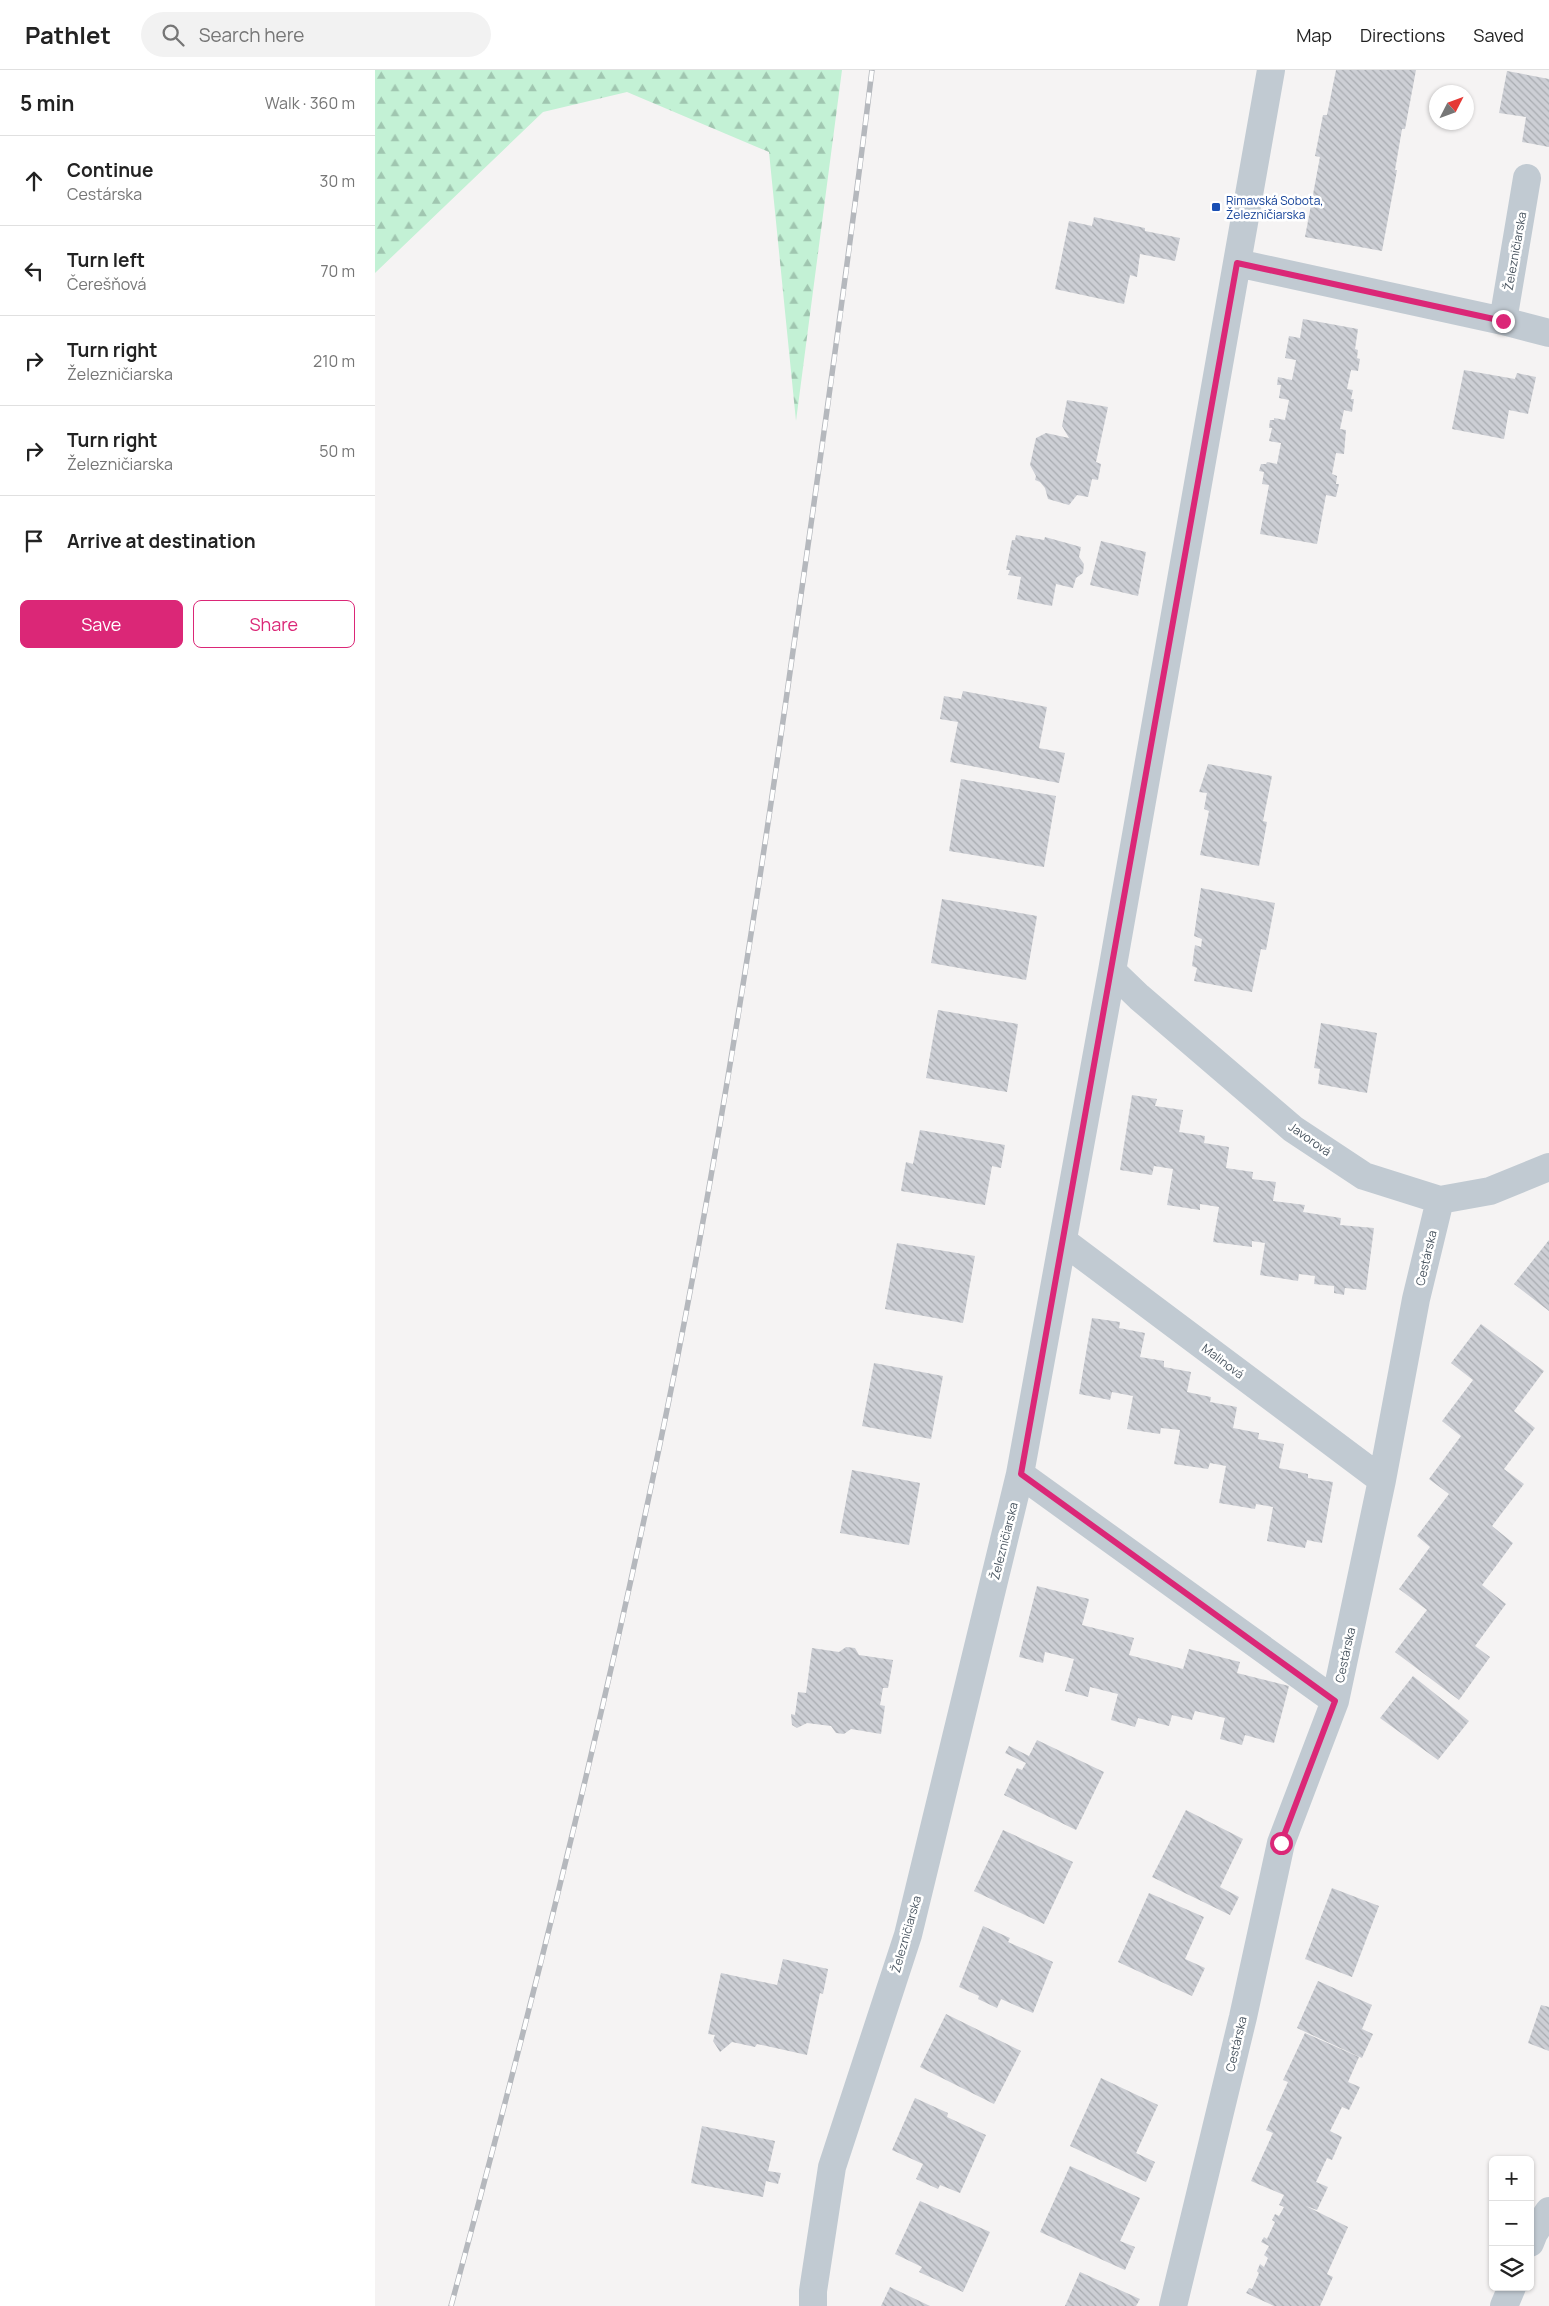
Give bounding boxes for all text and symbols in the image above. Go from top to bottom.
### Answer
search box [141,12,491,57]
text: Pathlet [25,18,111,51]
icon: search [159,21,187,49]
text: Search here [199,22,304,48]
text: Map [1296,23,1332,47]
text: Directions [1360,23,1445,47]
text: Saved [1473,23,1524,47]
north arrow [1429,85,1474,130]
text: 5 min [20,89,74,117]
text: Walk · 360 m [265,92,355,114]
text: Continue [67,157,153,183]
icon: ahead [20,167,48,195]
text: 30 m [320,170,355,192]
text: Cestárska [67,183,142,205]
place label: Rimavská Sobota, Železničiarska [1226,192,1324,223]
marker: Rimavská Sobota, Železničiarska [1210,201,1222,213]
street label: Železničiarska [1500,210,1530,292]
text: Turn left [67,247,145,273]
icon: left [20,257,48,285]
text: 70 m [320,260,355,282]
text: Čerešňová [67,273,146,295]
route end [1492,310,1515,333]
text: Turn right [67,337,157,363]
icon: right [20,347,48,375]
text: 210 m [313,350,355,372]
text: Železničiarska [67,363,173,385]
text: Turn right [67,427,157,453]
icon: right [20,437,48,465]
text: 50 m [319,440,355,462]
text: Železničiarska [67,453,173,475]
icon: arrive [20,527,48,555]
text: Arrive at destination [67,528,256,554]
button: Save [20,600,183,648]
button: Share [193,600,355,648]
street label: Javorová [1285,1118,1335,1160]
street label: Cestárska [1411,1229,1441,1287]
street label: Malinová [1198,1340,1248,1382]
street label: Železničiarska [986,1500,1022,1582]
street label: Cestárska [1331,1626,1359,1684]
route start [1270,1832,1293,1855]
street label: Železničiarska [887,1893,925,1975]
street label: Cestárska [1221,2015,1251,2073]
map controls [1489,2156,1534,2291]
button: + [1489,2156,1534,2201]
button: − [1489,2201,1534,2246]
button: layers [1489,2246,1534,2291]

